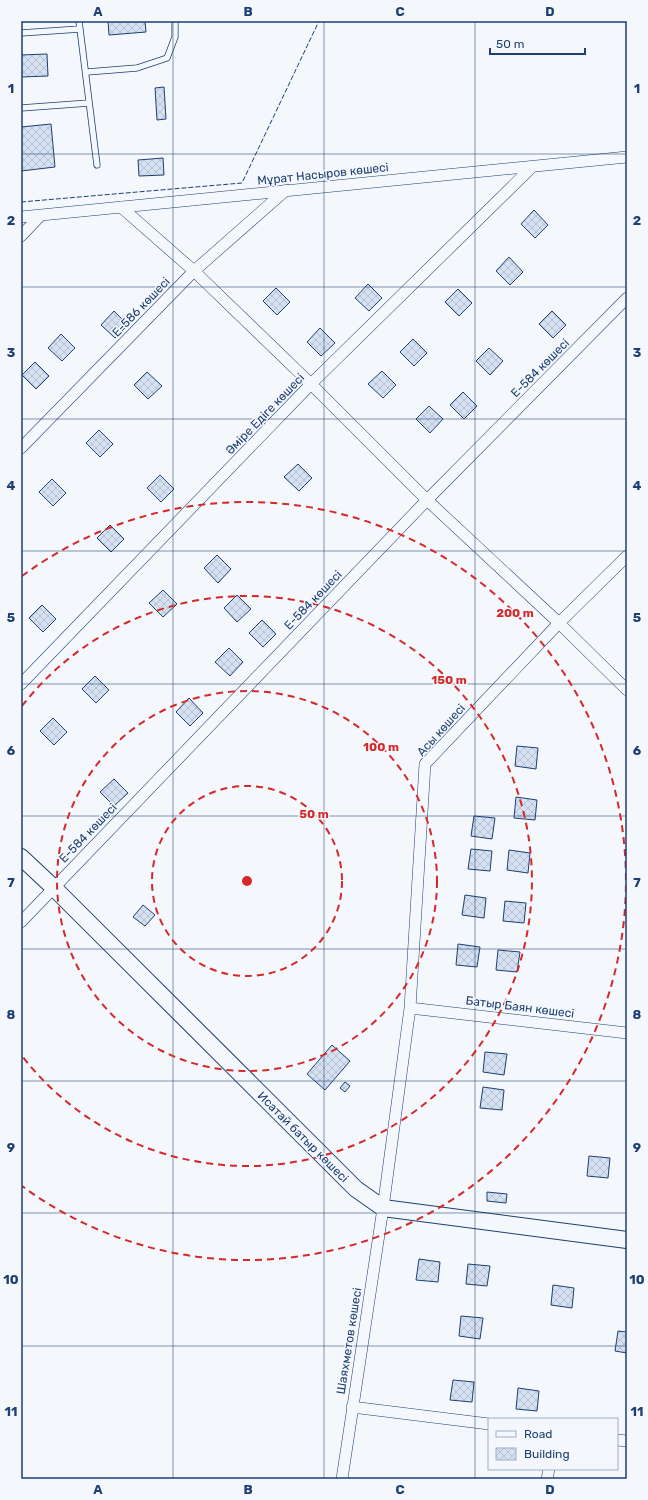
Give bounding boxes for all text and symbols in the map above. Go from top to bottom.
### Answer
text: A [93,4,103,19]
text: B [243,4,253,19]
text: C [395,4,405,19]
text: D [545,4,555,19]
scale bar [490,30,585,56]
text: 50 m [496,37,524,51]
text: 1 [8,81,14,96]
text: 1 [634,81,640,96]
street label: Мұрат Насыров көшесі [257,160,389,188]
text: 2 [7,213,15,228]
text: 2 [633,213,641,228]
street label: Е-586 көшесі [109,274,173,339]
street label: Е-584 көшесі [508,336,572,400]
text: 3 [7,345,16,360]
text: 3 [633,345,642,360]
street label: Әміре Едіге көшесі [223,371,307,457]
text: 4 [7,478,16,493]
text: 4 [633,478,642,493]
street label: Е-584 көшесі [281,567,345,633]
text: 200 m [496,606,534,620]
text: 5 [7,610,15,625]
text: 5 [633,610,641,625]
text: 150 m [431,673,467,687]
street label: Асы көшесі [414,701,468,759]
text: 100 m [363,740,399,754]
text: 6 [7,743,16,758]
text: 6 [633,743,642,758]
street label: Е-584 көшесі [56,800,120,866]
text: 50 m [299,807,329,821]
centre of rings [240,874,254,888]
text: 7 [7,875,15,890]
text: 7 [633,875,641,890]
street label: Батыр Баян көшесі [465,993,575,1021]
text: 8 [7,1007,16,1022]
text: 8 [633,1007,642,1022]
street label: Исатай батыр көшесі [255,1089,351,1185]
text: 9 [7,1140,15,1155]
text: 9 [633,1140,641,1155]
text: 10 [3,1272,19,1287]
text: 10 [629,1272,645,1287]
street label: Шаяхметов көшесі [334,1287,364,1395]
text: 11 [5,1404,17,1419]
text: 11 [631,1404,643,1419]
legend [488,1418,618,1470]
text: Road [524,1427,552,1441]
text: Building [524,1447,570,1461]
text: A [93,1482,103,1497]
text: B [243,1482,253,1497]
text: C [395,1482,405,1497]
text: D [545,1482,555,1497]

